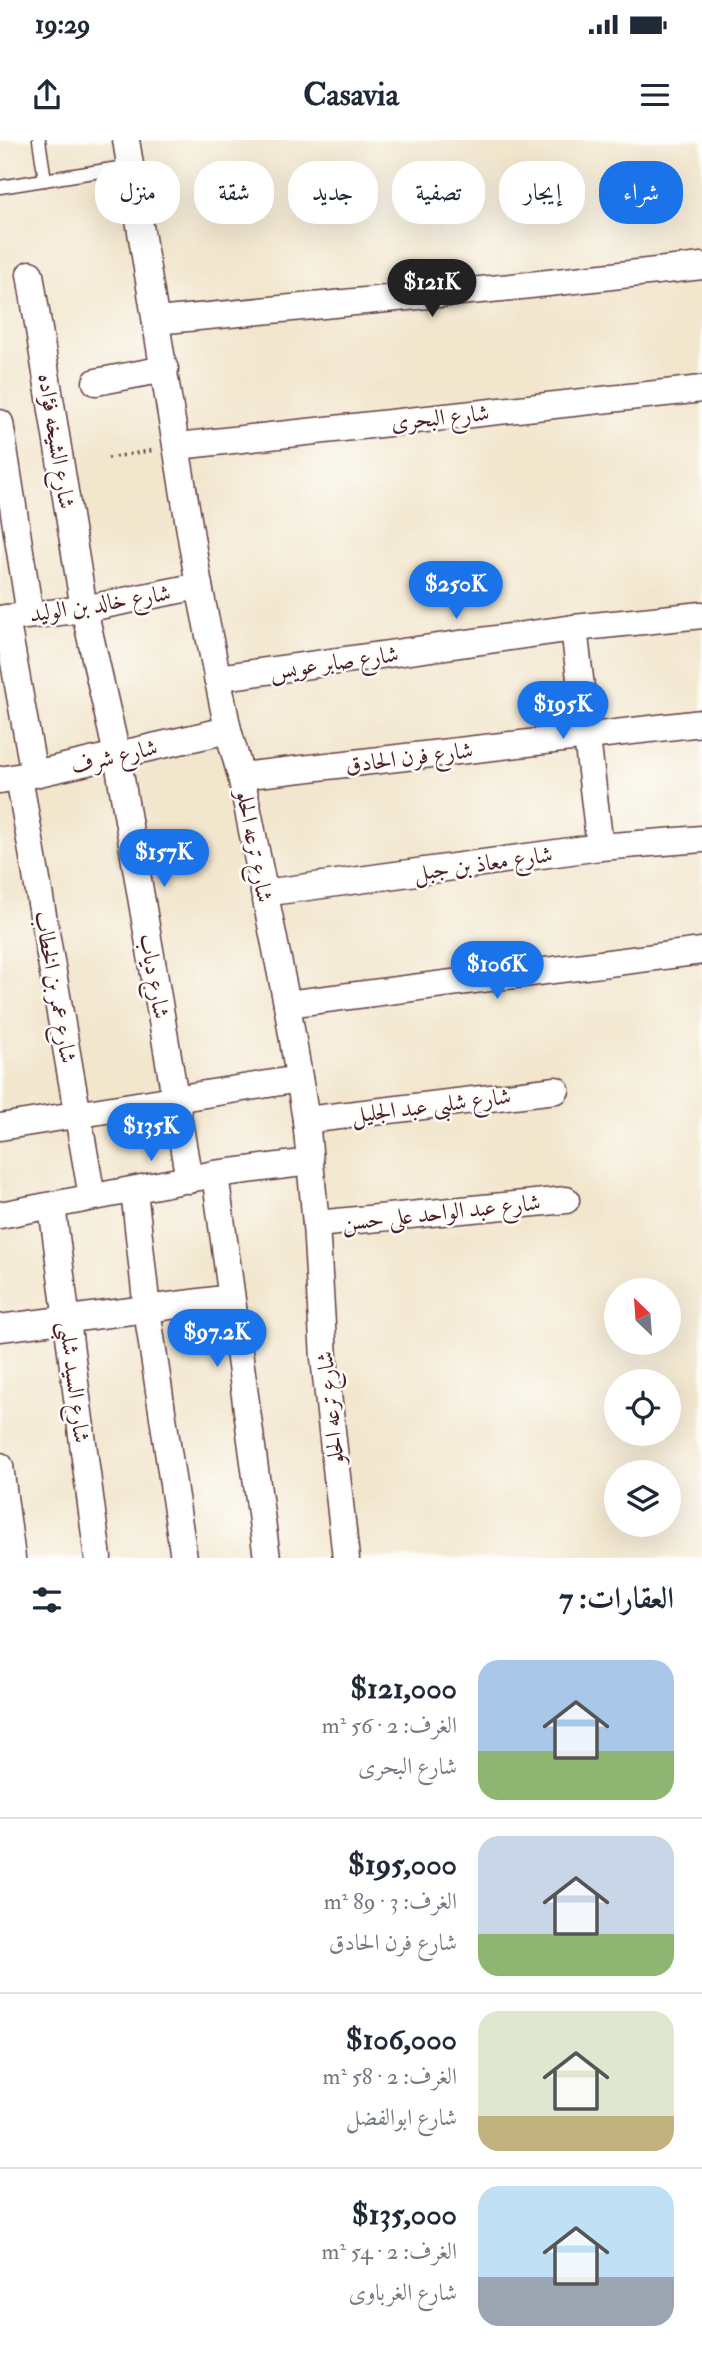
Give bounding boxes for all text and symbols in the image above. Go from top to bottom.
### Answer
text: 19:29 [35,9,90,41]
text: Casavia [303,75,399,115]
icon: share [28,76,66,114]
icon: menu [636,76,674,114]
chip: منزل [95,161,180,224]
chip: شقة [194,161,274,224]
chip: جديد [288,161,378,224]
chip: تصفية [392,161,485,224]
chip: إيجار [499,161,585,224]
chip: شراء [599,161,683,224]
pin: $121K [383,260,481,319]
text: $121K [403,267,461,296]
street label: شارع الشيخه فؤاده [27,371,82,512]
street label: شارع البحرى [389,398,491,442]
pin: $250K [407,561,505,621]
text: $250K [425,569,487,598]
street label: شارع خالد بن الوليد [27,578,174,634]
street label: شارع صابر عويس [268,639,401,691]
pin: $195K [514,682,612,741]
text: $195K [533,689,593,718]
street label: شارع شرف [68,732,161,785]
street label: شارع فرن الحادق [344,735,475,785]
street label: شارع ترعه الحلو [224,785,280,906]
pin: $157K [115,830,213,889]
text: $157K [135,837,193,866]
street label: شارع معاذ بن جبل [412,839,555,893]
street label: شارع عمر بن الخطاب [23,908,83,1067]
street label: شارع دياب [128,931,176,1022]
pin: $106K [448,942,546,1001]
text: $106K [467,949,527,978]
street label: شارع شلبى عبد الجليل [350,1081,513,1135]
pin: $135K [102,1104,200,1163]
text: $135K [123,1111,179,1140]
street label: شارع عبد الواحد على حسن [340,1188,543,1242]
north arrow [604,1278,681,1354]
map controls [604,1278,681,1537]
pin: $97.2K [160,1310,274,1369]
text: $97.2K [183,1317,251,1346]
street label: شارع السيد شلبى [48,1320,96,1445]
street label: شارع ترعه الحلو [310,1349,356,1468]
button: locate [604,1369,681,1446]
button: layers [604,1460,681,1537]
text: العقارات: 7 [559,1580,674,1617]
icon: filters [28,1581,66,1619]
text: $121,000 [350,1670,457,1707]
icon: home [534,1688,618,1772]
text: الغرف: 2 · 56 m² [322,1711,457,1740]
text: شارع البحرى [358,1752,457,1781]
text: $195,000 [348,1846,457,1883]
icon: home [534,1864,618,1948]
text: الغرف: 3 · 89 m² [324,1887,457,1916]
text: شارع فرن الحادق [329,1928,457,1957]
text: $106,000 [346,2021,457,2058]
icon: home [534,2039,618,2123]
text: الغرف: 2 · 58 m² [323,2062,457,2091]
text: شارع ابوالفضل [346,2103,457,2132]
text: $135,000 [352,2196,457,2233]
icon: home [534,2214,618,2298]
text: الغرف: 2 · 54 m² [322,2237,457,2266]
text: شارع الغرباوى [349,2278,457,2307]

